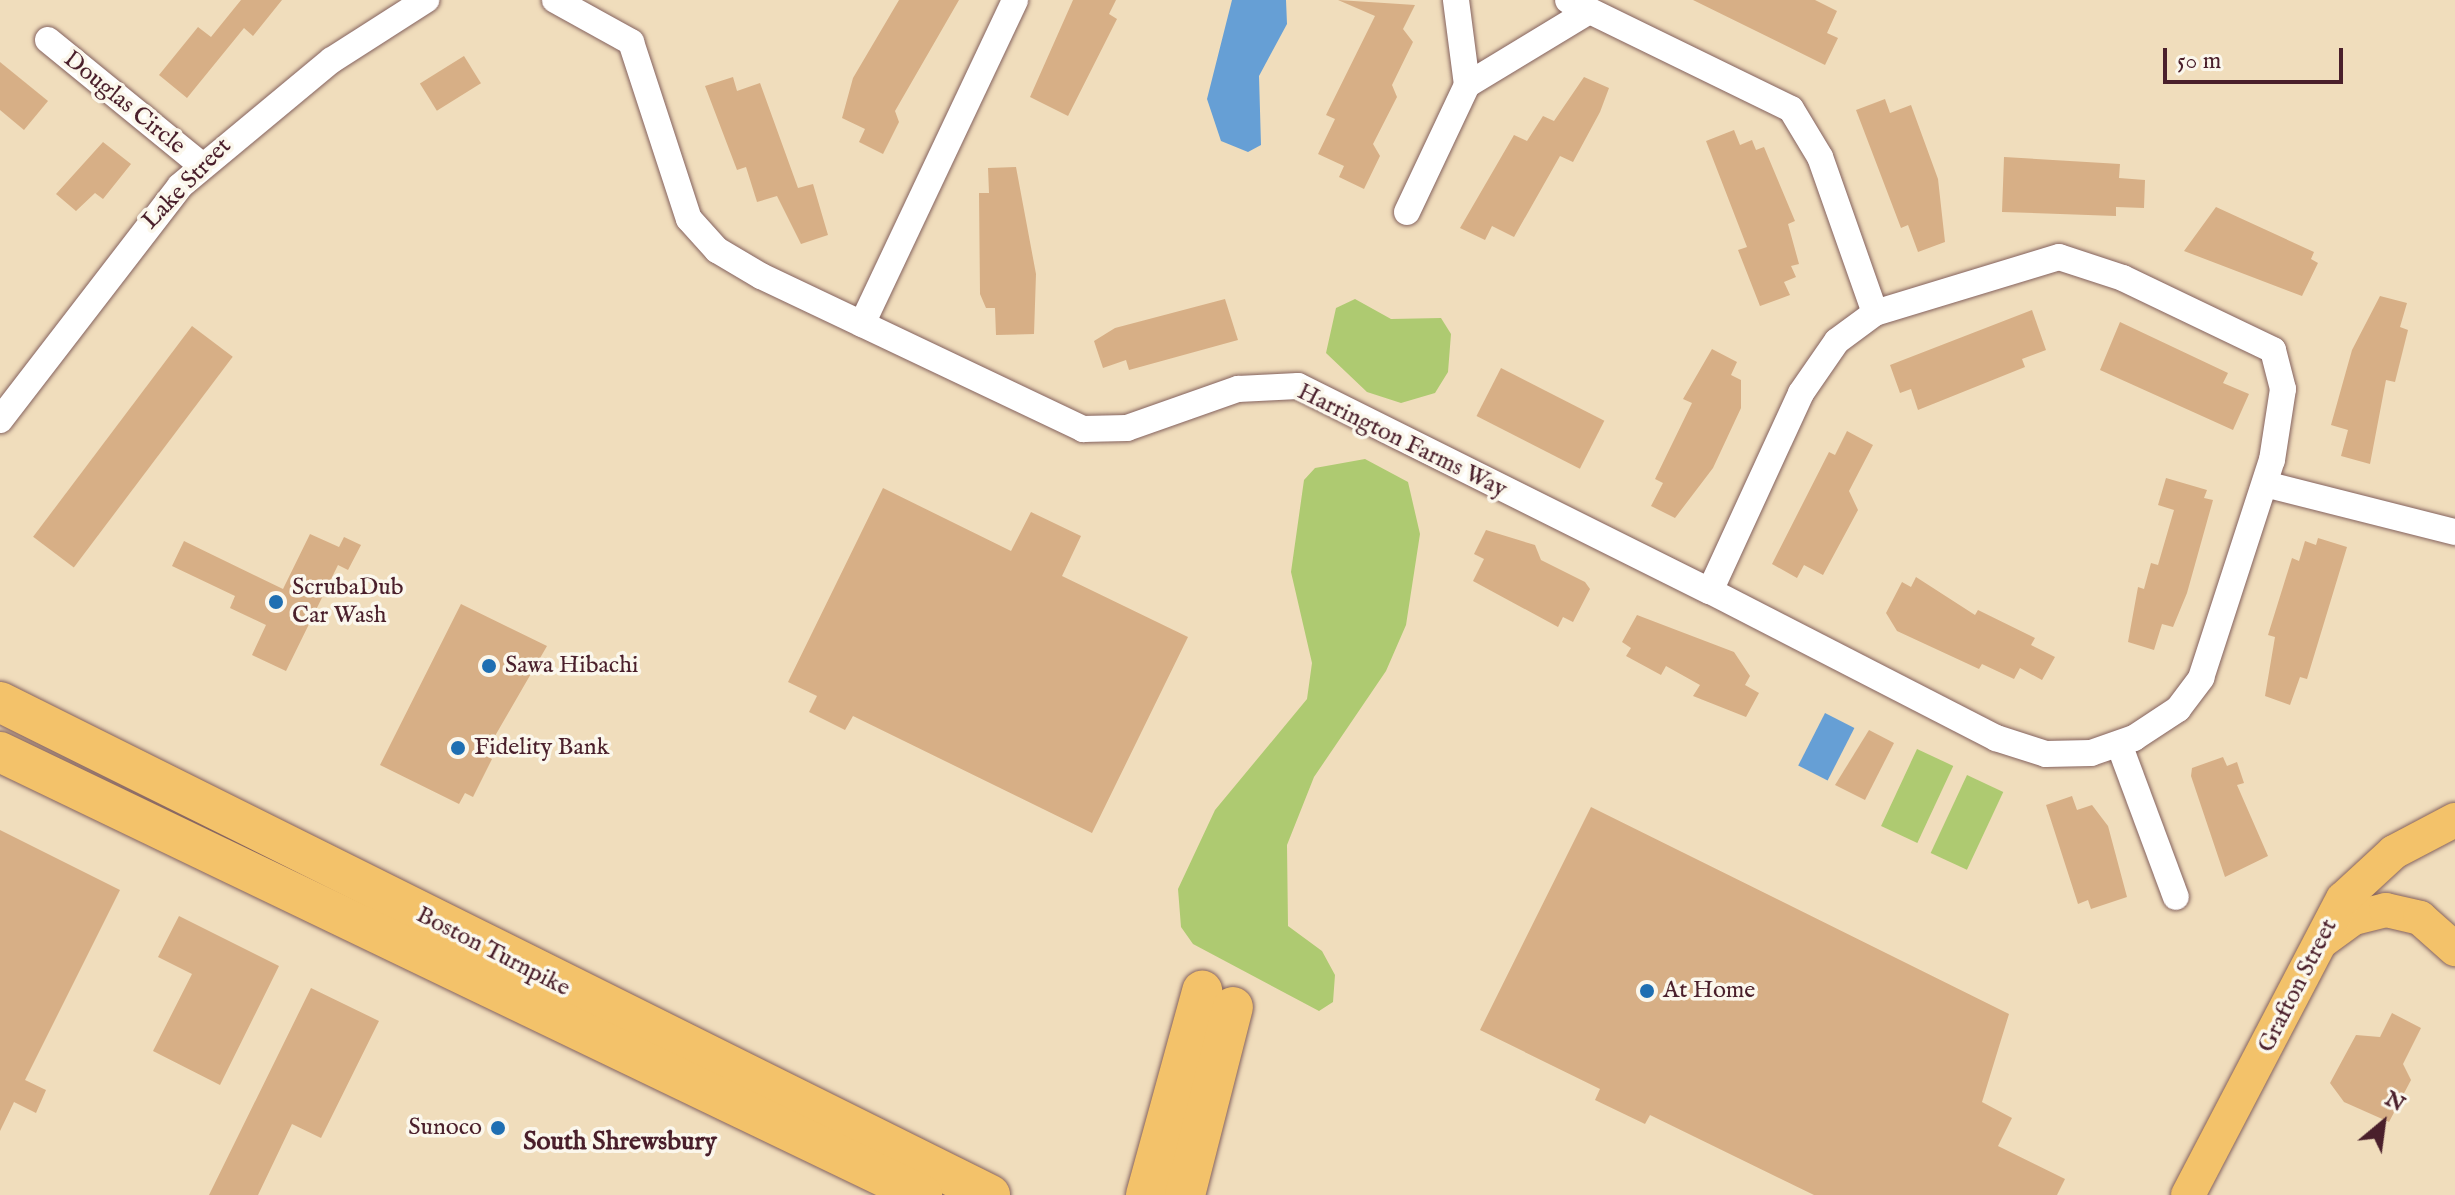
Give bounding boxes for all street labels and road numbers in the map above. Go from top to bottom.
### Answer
street label: Douglas Circle [57,45,191,161]
street label: Lake Street [136,132,238,236]
street label: Harrington Farms Way [1293,378,1511,504]
street label: Boston Turnpike [411,901,575,1003]
street label: Grafton Street [2252,915,2344,1057]

